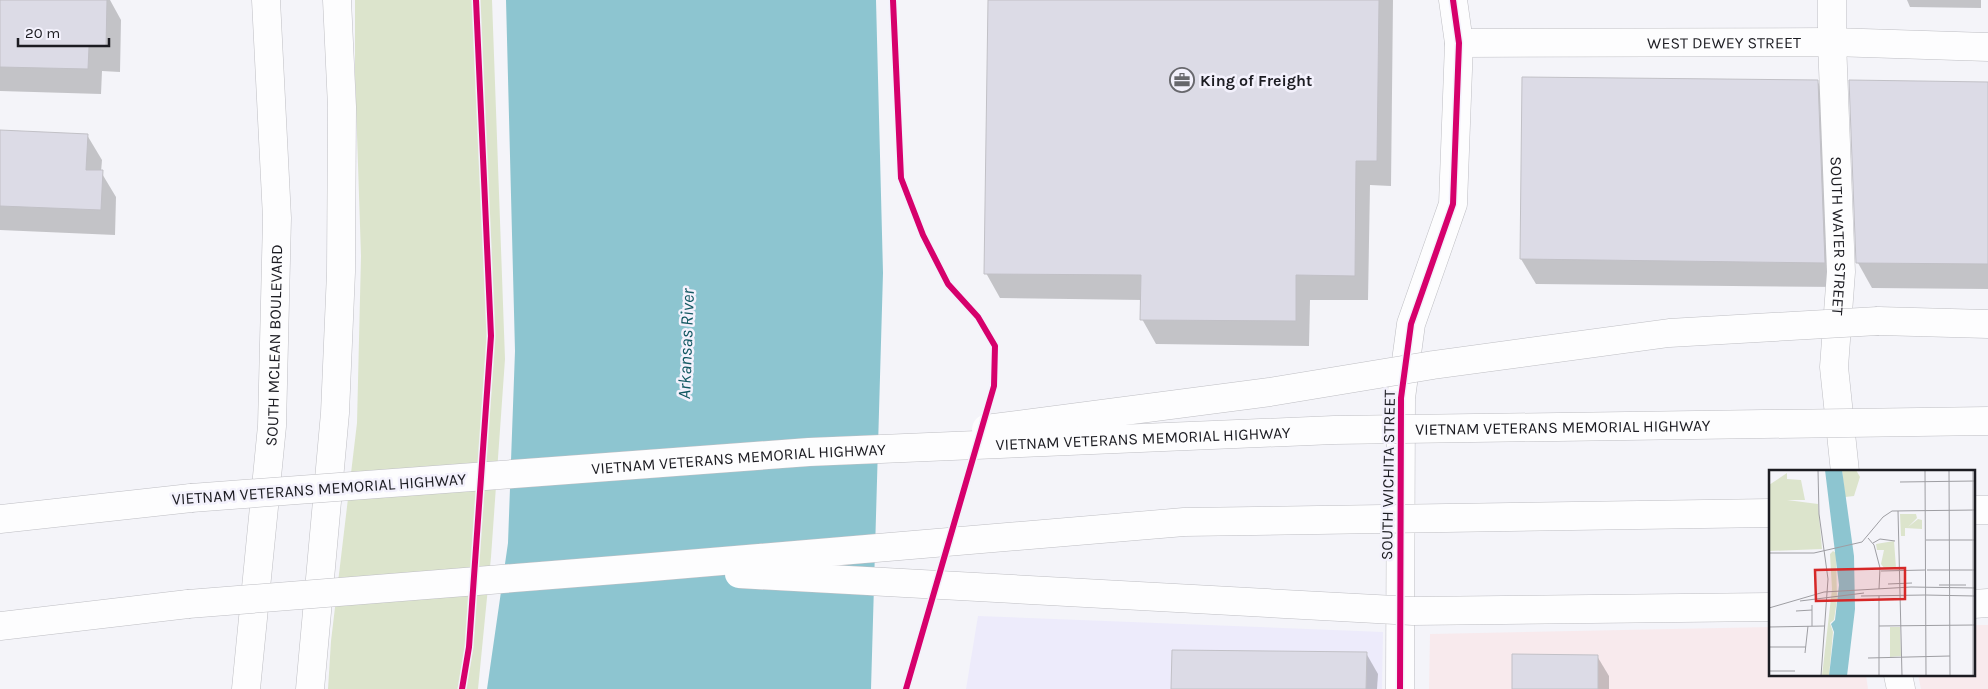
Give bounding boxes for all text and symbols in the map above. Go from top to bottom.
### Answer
scale bar [18,15,109,47]
text: 20 m [25,24,60,42]
street label: WEST DEWEY STREET [1647,33,1801,52]
office icon: King of Freight [1169,67,1195,93]
place label: King of Freight [1200,71,1312,90]
street label: SOUTH WATER STREET [1827,156,1850,316]
street label: SOUTH MCLEAN BOULEVARD [261,244,286,447]
water label: Arkansas River [673,287,699,400]
street label: SOUTH WICHITA STREET [1377,390,1399,560]
street label: VIETNAM VETERANS MEMORIAL HIGHWAY [1415,415,1711,438]
street label: VIETNAM VETERANS MEMORIAL HIGHWAY [995,422,1291,454]
street label: VIETNAM VETERANS MEMORIAL HIGHWAY [591,439,886,478]
street label: VIETNAM VETERANS MEMORIAL HIGHWAY [171,469,467,509]
inset map [1769,470,1976,676]

